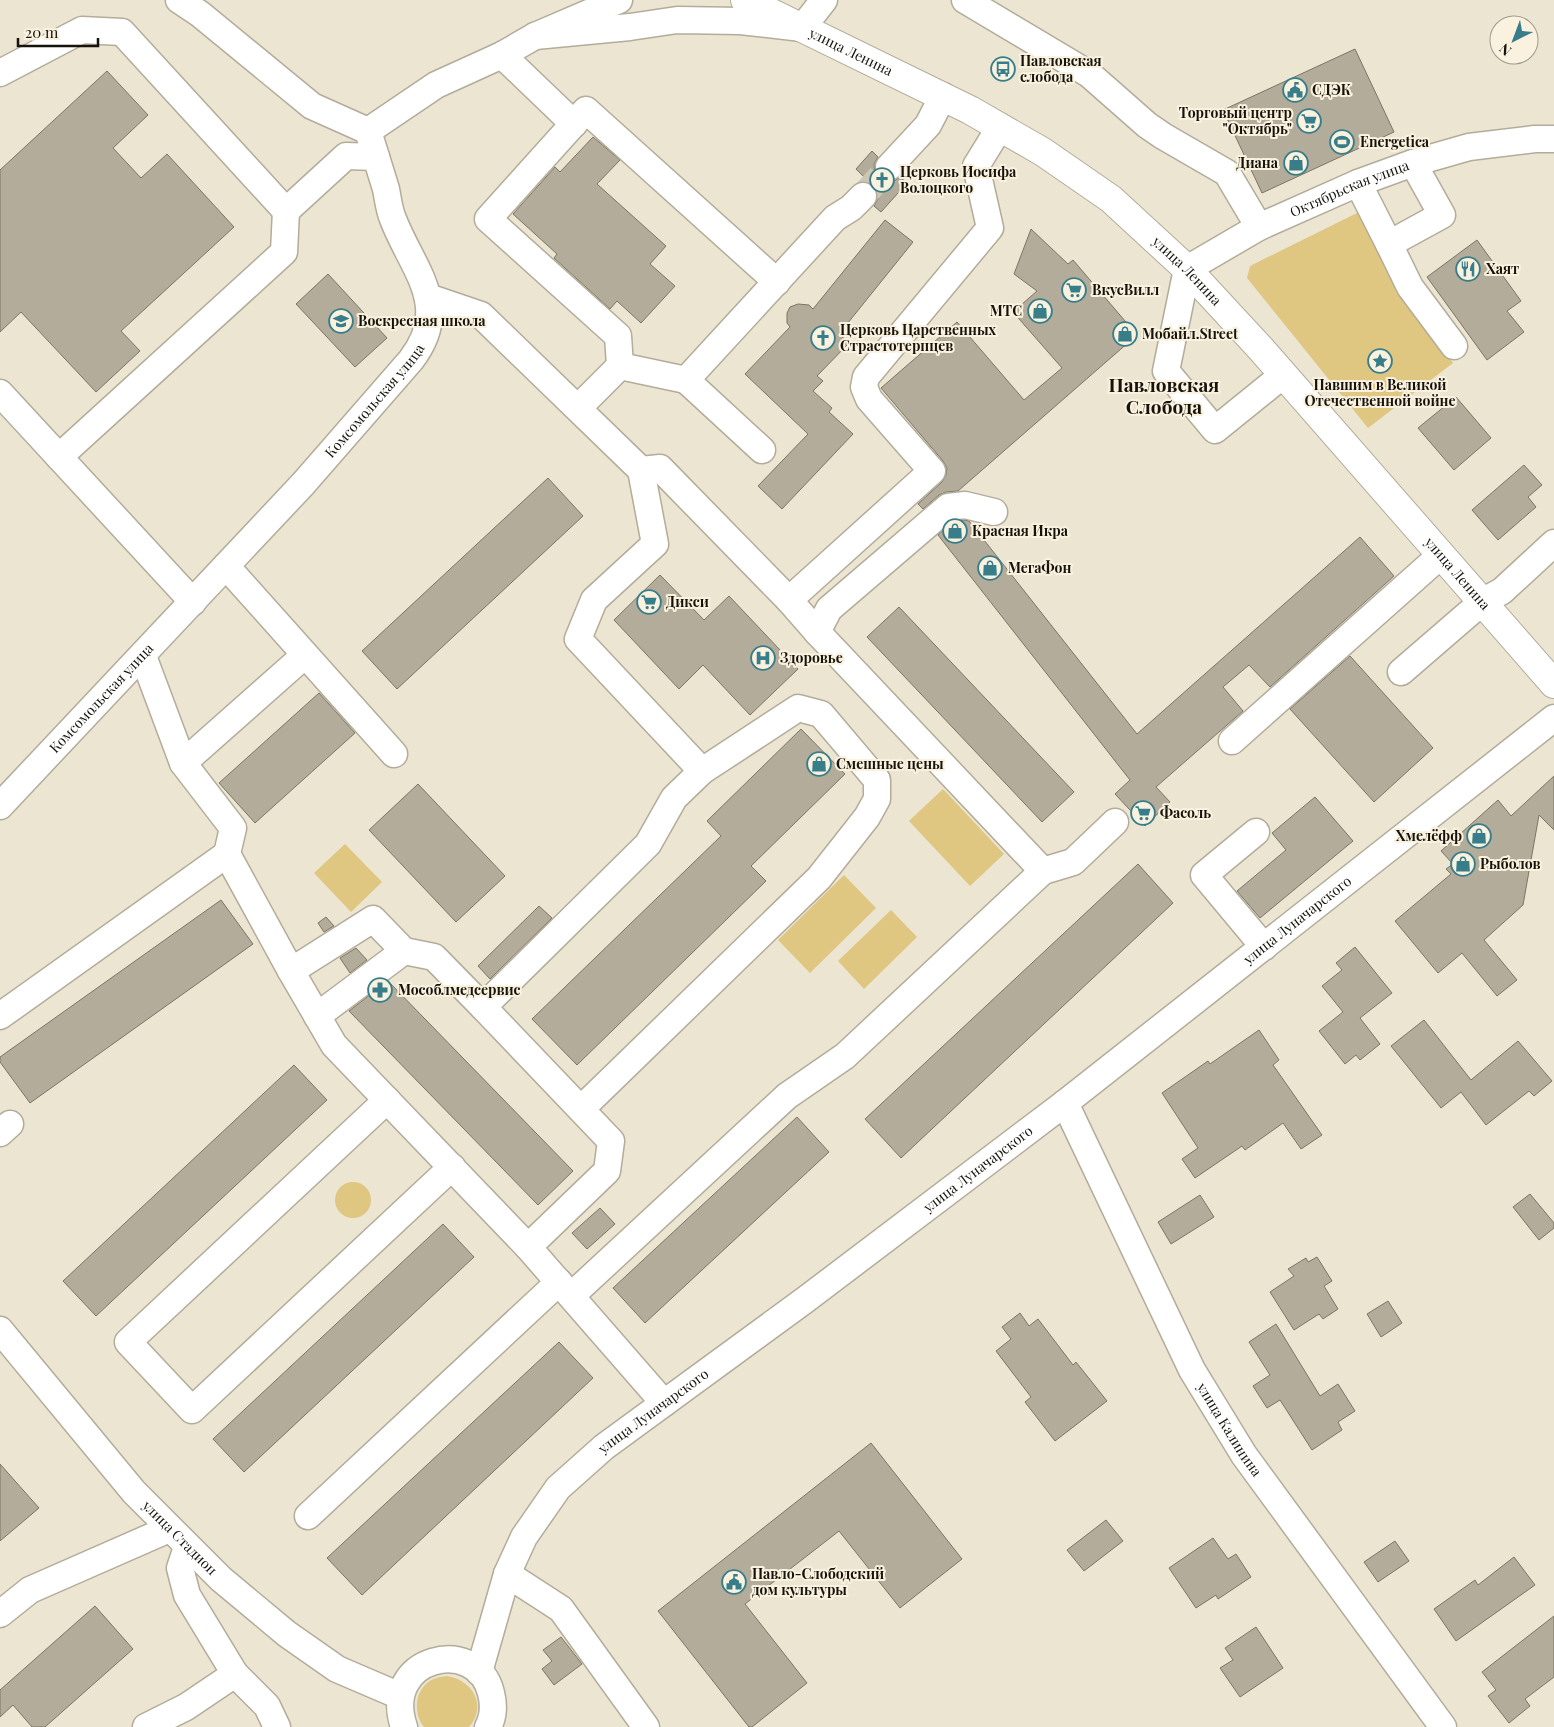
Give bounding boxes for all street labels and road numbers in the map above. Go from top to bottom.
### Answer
street label: улица Ленина [805,22,896,80]
street label: Октябрьская улица [1287,155,1412,221]
street label: улица Ленина [1148,231,1226,309]
street label: Комсомольская улица [320,340,428,461]
street label: улица Ленина [1420,532,1495,614]
street label: Комсомольская улица [45,639,157,757]
street label: улица Луначарского [1238,871,1355,969]
street label: улица Луначарского [918,1121,1037,1217]
street label: улица Луначарского [593,1364,712,1458]
street label: улица Калинина [1192,1378,1266,1480]
street label: улица Стадион [138,1495,222,1579]

